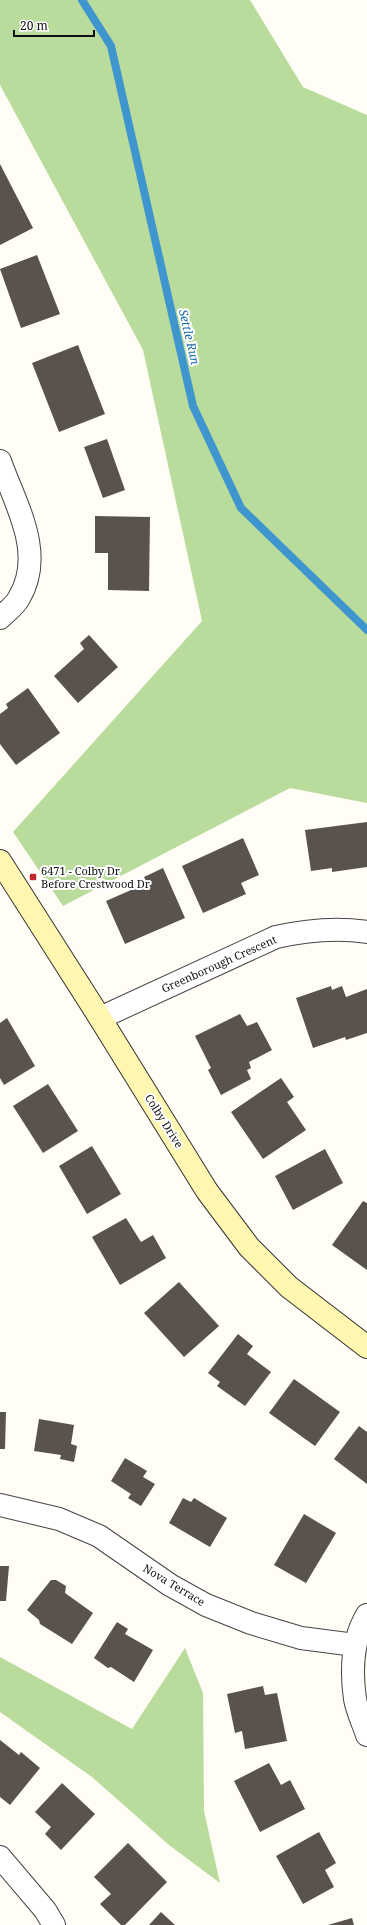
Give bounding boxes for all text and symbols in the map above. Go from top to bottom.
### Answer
scale bar [14,12,94,38]
text: 20 m [20,17,48,34]
water label: Settle Run [175,308,204,366]
place label: 6471 - Colby Dr Before Crestwood Dr [41,863,151,891]
marker: 6471 - Colby Dr Before Crestwood Dr [28,872,38,882]
street label: Greenborough Crescent [159,931,279,996]
street label: Colby Drive [142,1091,187,1151]
street label: Nova Terrace [140,1560,208,1609]

